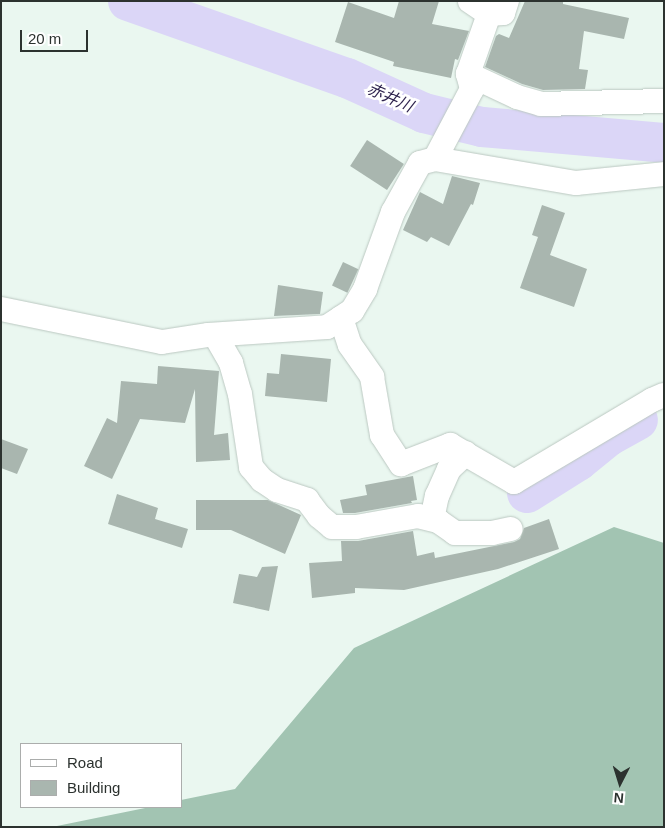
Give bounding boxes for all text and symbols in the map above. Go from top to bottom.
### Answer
scale bar [22,20,90,52]
text: 20 m [28,30,61,47]
water label: 赤井川 [364,79,416,117]
legend [20,743,182,808]
text: Road [67,754,103,771]
north arrow [595,758,645,808]
text: Building [67,779,120,796]
text: N [613,790,624,806]

